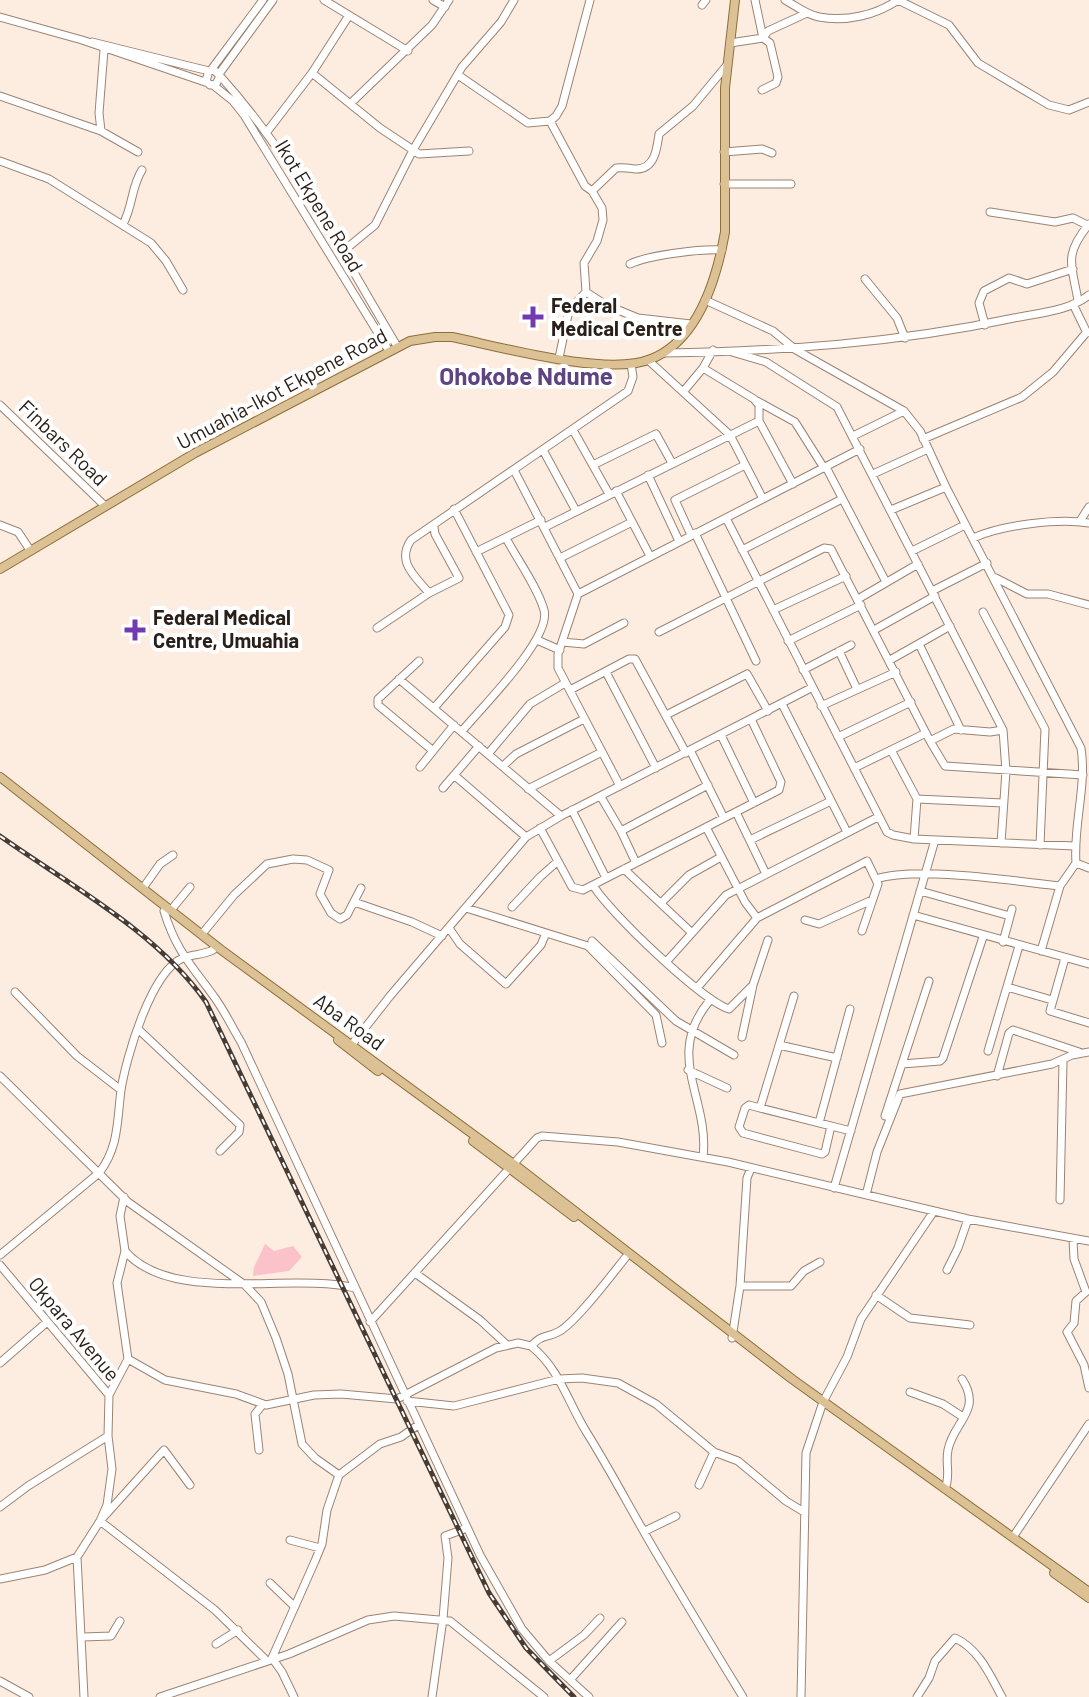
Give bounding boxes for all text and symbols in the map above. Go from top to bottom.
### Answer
street label: Ikot Ekpene Road [271,135,369,276]
place label: Federal Medical Centre [551,293,683,340]
marker: Federal Medical Centre [522,306,544,328]
street label: Umuahia-Ikot Ekpene Road [172,322,391,454]
district label: Ohokobe Ndume [439,361,613,390]
street label: Finbars Road [15,394,113,490]
place label: Federal Medical Centre, Umuahia [153,605,299,652]
marker: Federal Medical Centre, Umuahia [124,619,146,641]
street label: Aba Road [310,988,390,1055]
street label: Okpara Avenue [24,1271,125,1385]

